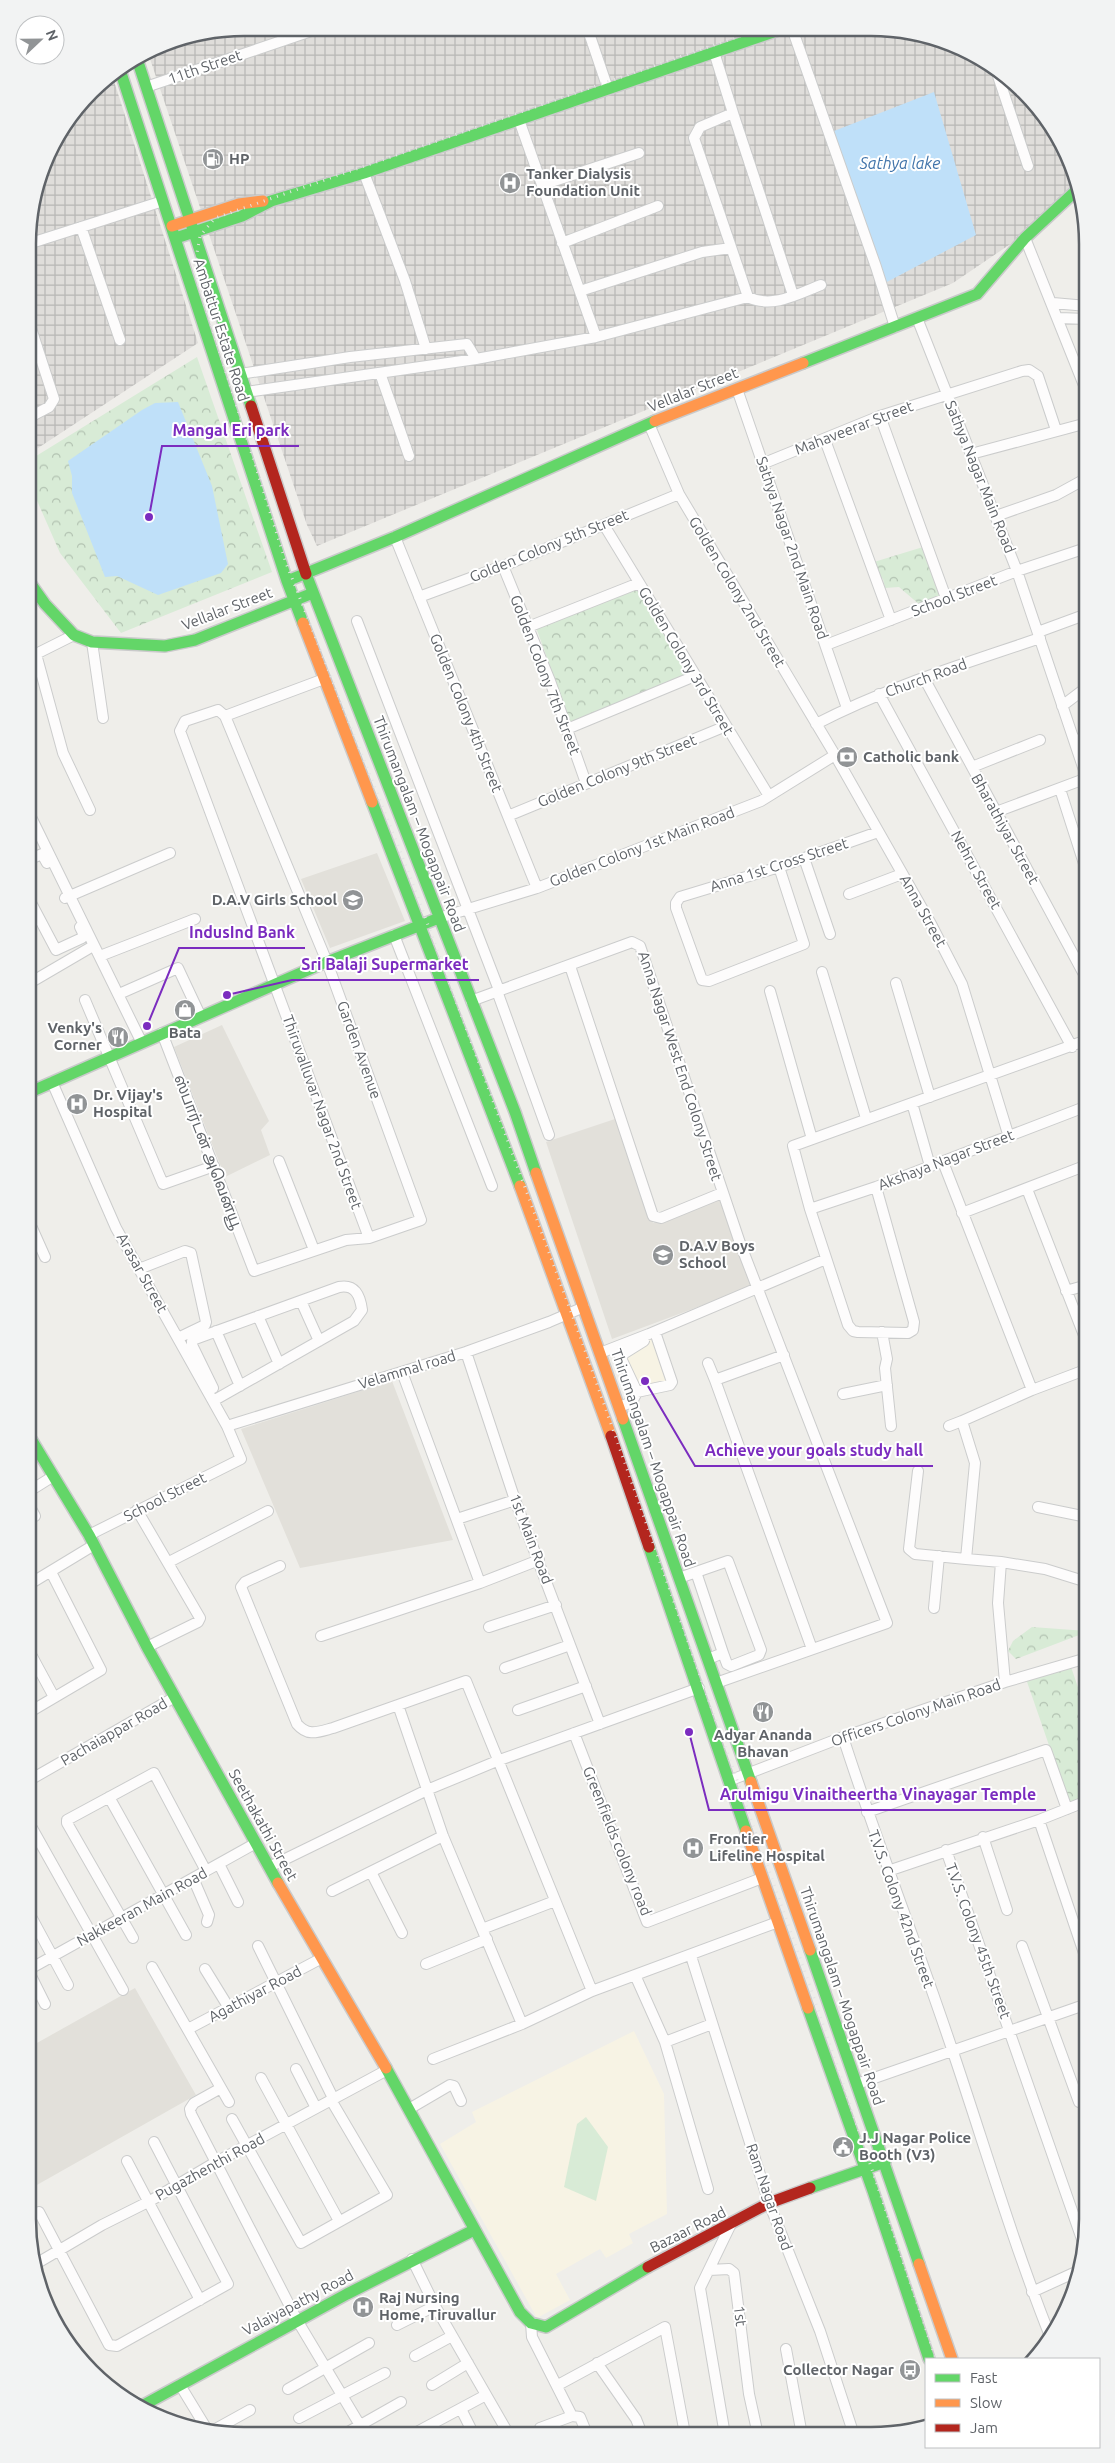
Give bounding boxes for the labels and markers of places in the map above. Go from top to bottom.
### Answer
fuel station icon: HP [201,147,225,171]
place label: HP [229,150,249,167]
place label: Tanker Dialysis Foundation Unit [526,165,640,199]
hospital icon: Tanker Dialysis Foundation Unit [498,171,522,195]
callout: Mangal Eri park [162,415,299,446]
bank icon: Catholic bank [835,745,859,769]
place label: Catholic bank [863,748,960,765]
school or university icon: D.A.V Girls School [341,888,365,912]
place label: D.A.V Girls School [212,891,337,908]
callout: IndusInd Bank [179,917,305,948]
callout: Sri Balaji Supermarket [292,949,479,980]
shop icon: Bata [173,998,197,1022]
place label: Venky's Corner [47,1019,103,1053]
place label: Bata [169,1024,201,1041]
restaurant icon: Venky's Corner [106,1025,130,1049]
place label: Dr. Vijay's Hospital [93,1086,163,1120]
hospital icon: Dr. Vijay's Hospital [65,1092,89,1116]
place label: D.A.V Boys School [679,1237,755,1271]
school or university icon: D.A.V Boys School [651,1243,675,1267]
callout: Achieve your goals study hall [695,1435,933,1466]
restaurant icon: Adyar Ananda Bhavan [751,1700,775,1724]
place label: Adyar Ananda Bhavan [714,1726,812,1760]
callout: Arulmigu Vinaitheertha Vinayagar Temple [709,1779,1046,1810]
place label: Frontier Lifeline Hospital [709,1830,825,1864]
hospital icon: Frontier Lifeline Hospital [681,1836,705,1860]
place label: J.J Nagar Police Booth (V3) [859,2129,971,2163]
public building icon: J.J Nagar Police Booth (V3) [831,2135,855,2159]
place label: Raj Nursing Home, Tiruvallur [379,2289,497,2323]
hospital icon: Raj Nursing Home, Tiruvallur [351,2295,375,2319]
bus stop icon: Collector Nagar [898,2358,922,2382]
place label: Collector Nagar [783,2361,895,2378]

